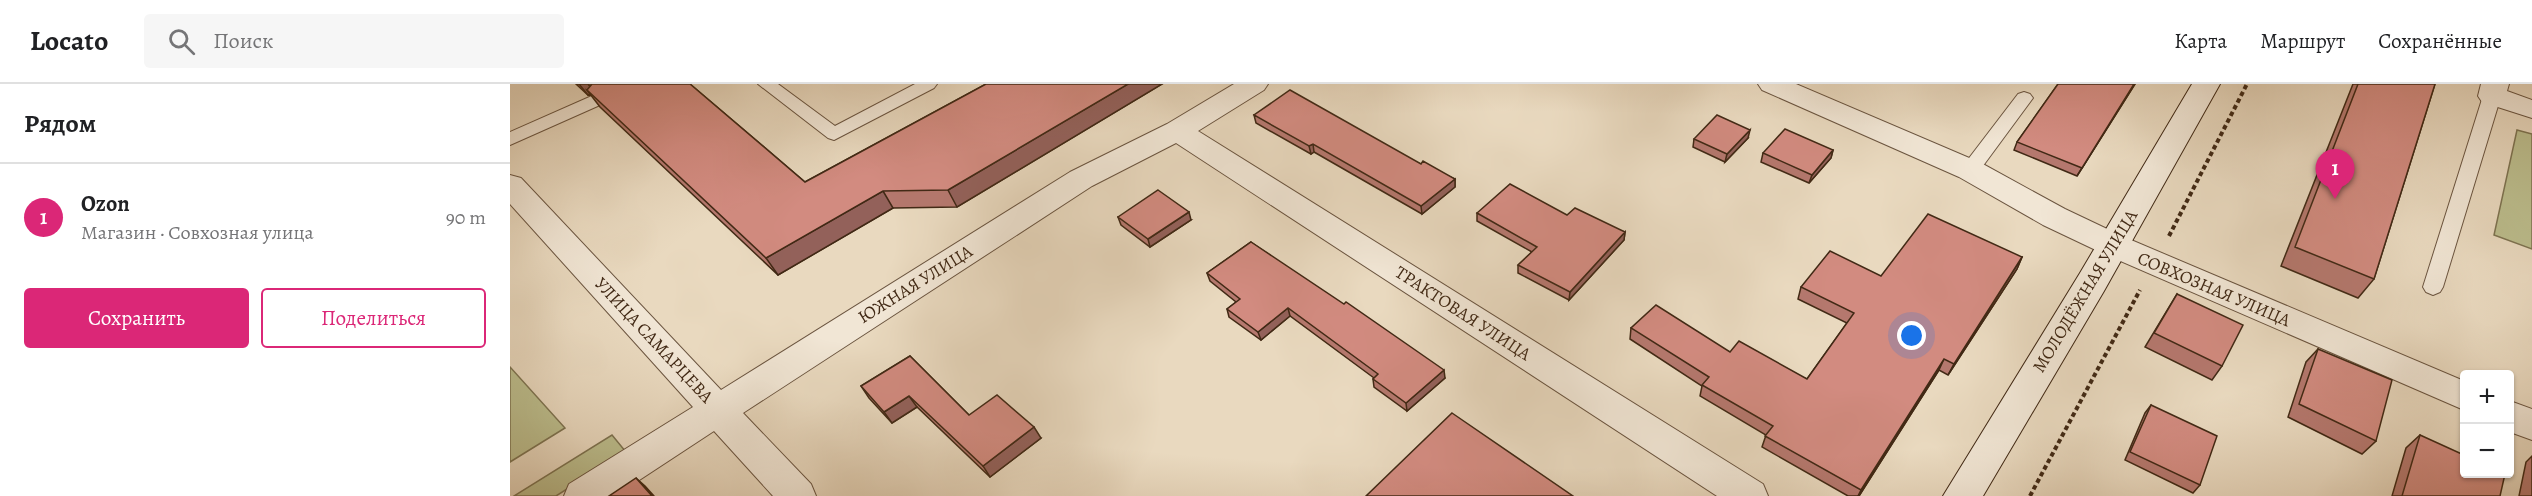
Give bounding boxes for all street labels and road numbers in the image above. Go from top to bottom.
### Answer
street label: МОЛОДЁЖНАЯ УЛИЦА [2027,205,2143,377]
street label: ЮЖНАЯ УЛИЦА [853,239,977,329]
street label: СОВХОЗНАЯ УЛИЦА [2134,246,2295,332]
street label: ТРАКТОВАЯ УЛИЦА [1390,260,1536,366]
street label: УЛИЦА САМАРЦЕВА [589,272,719,409]

